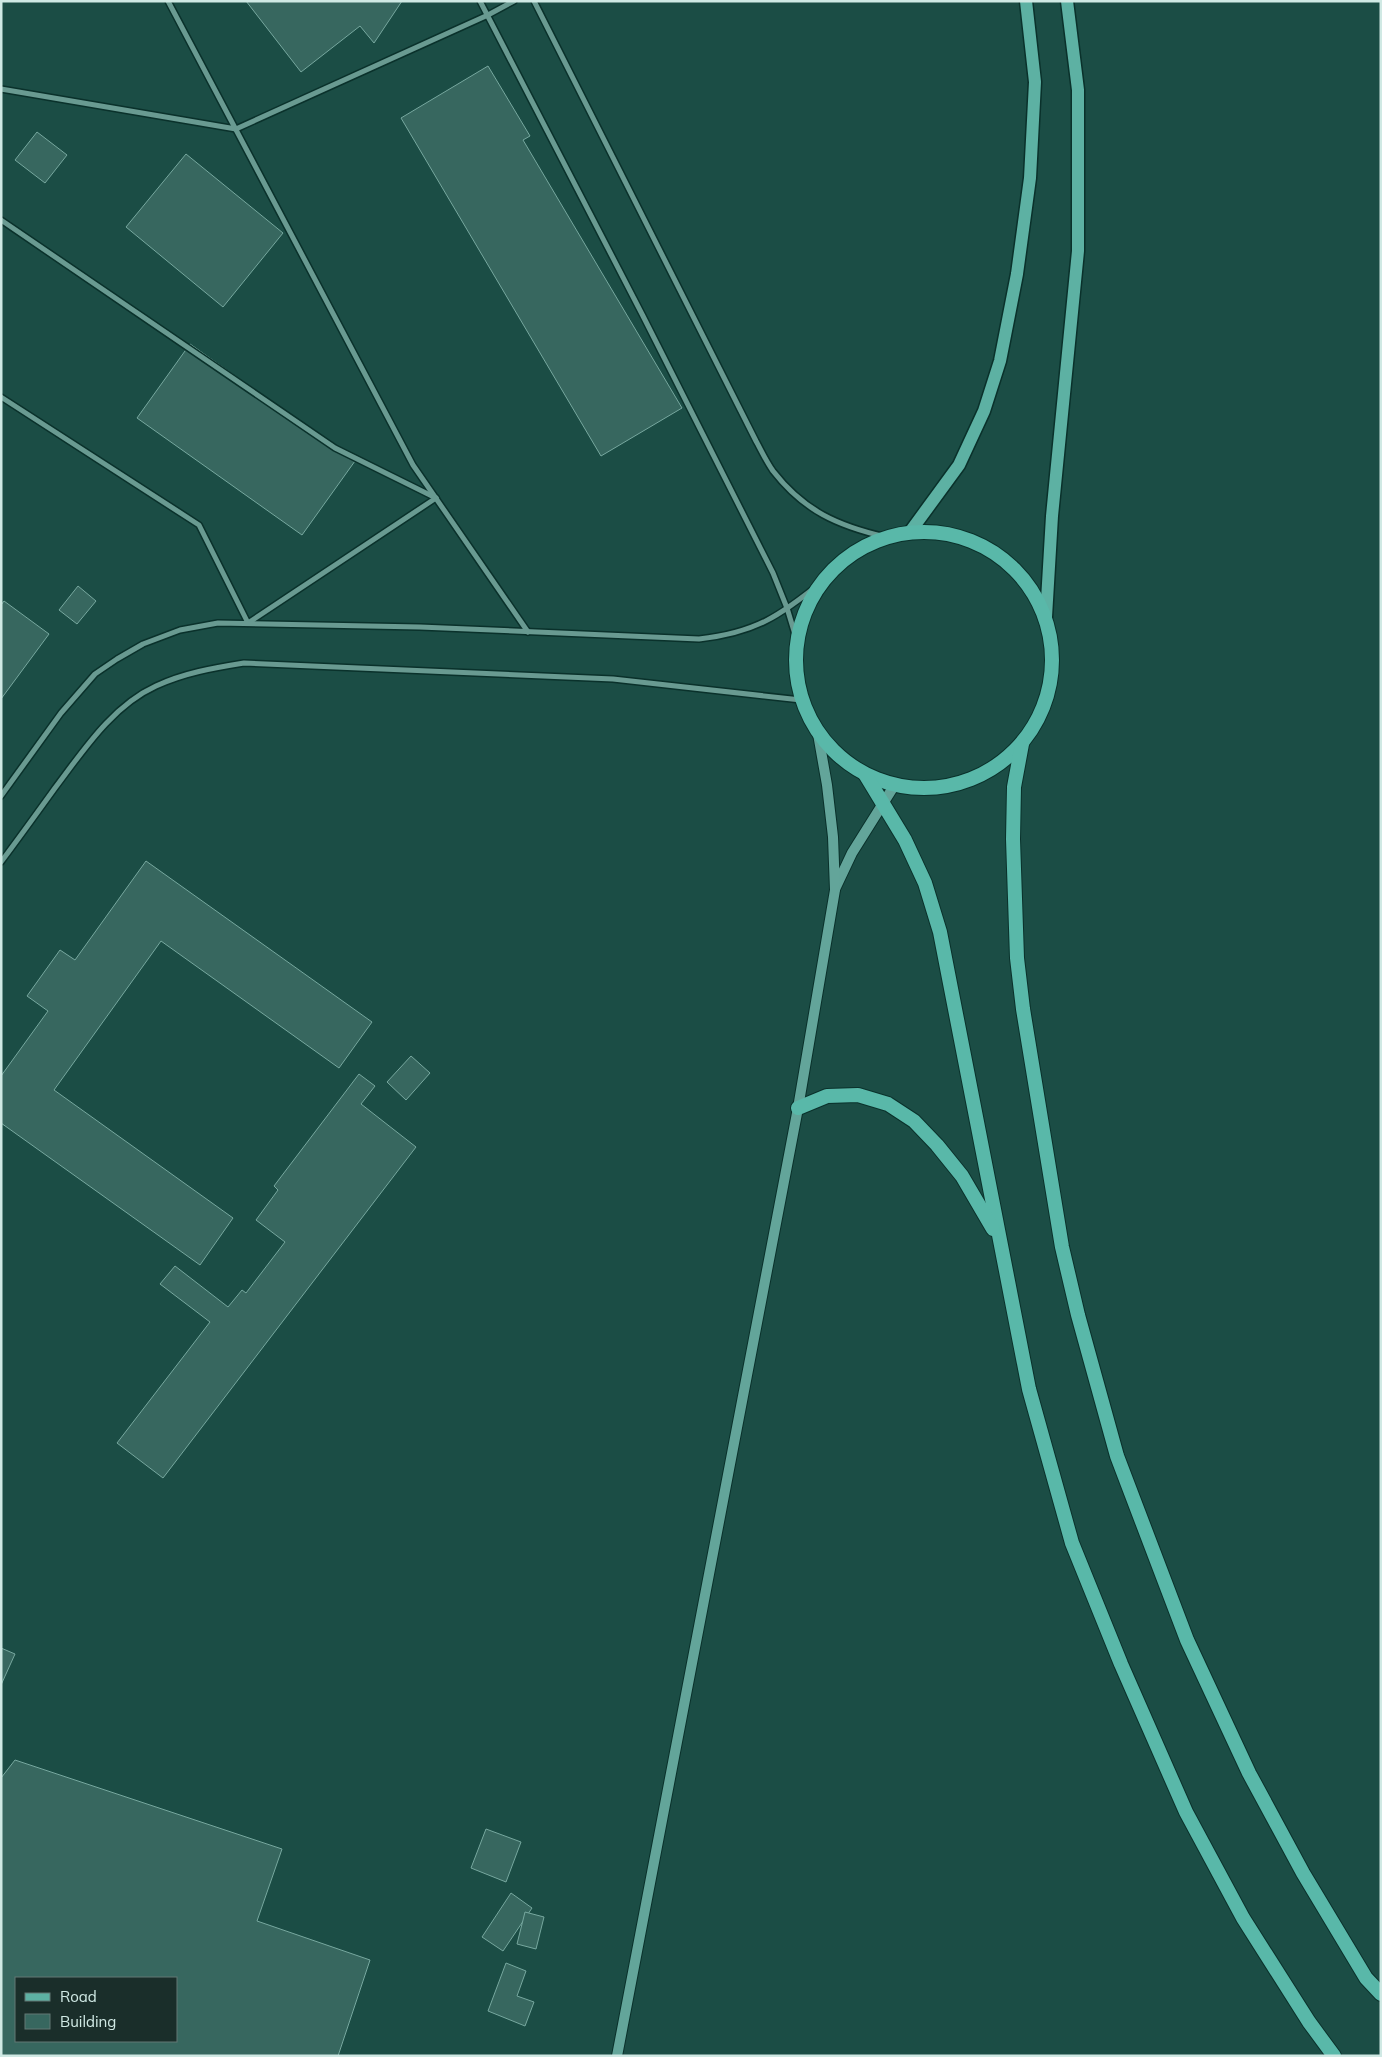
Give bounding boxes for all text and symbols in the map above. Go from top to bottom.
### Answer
legend [15,1977,178,2042]
text: Road [60,1987,97,2006]
text: Building [60,2012,116,2031]

